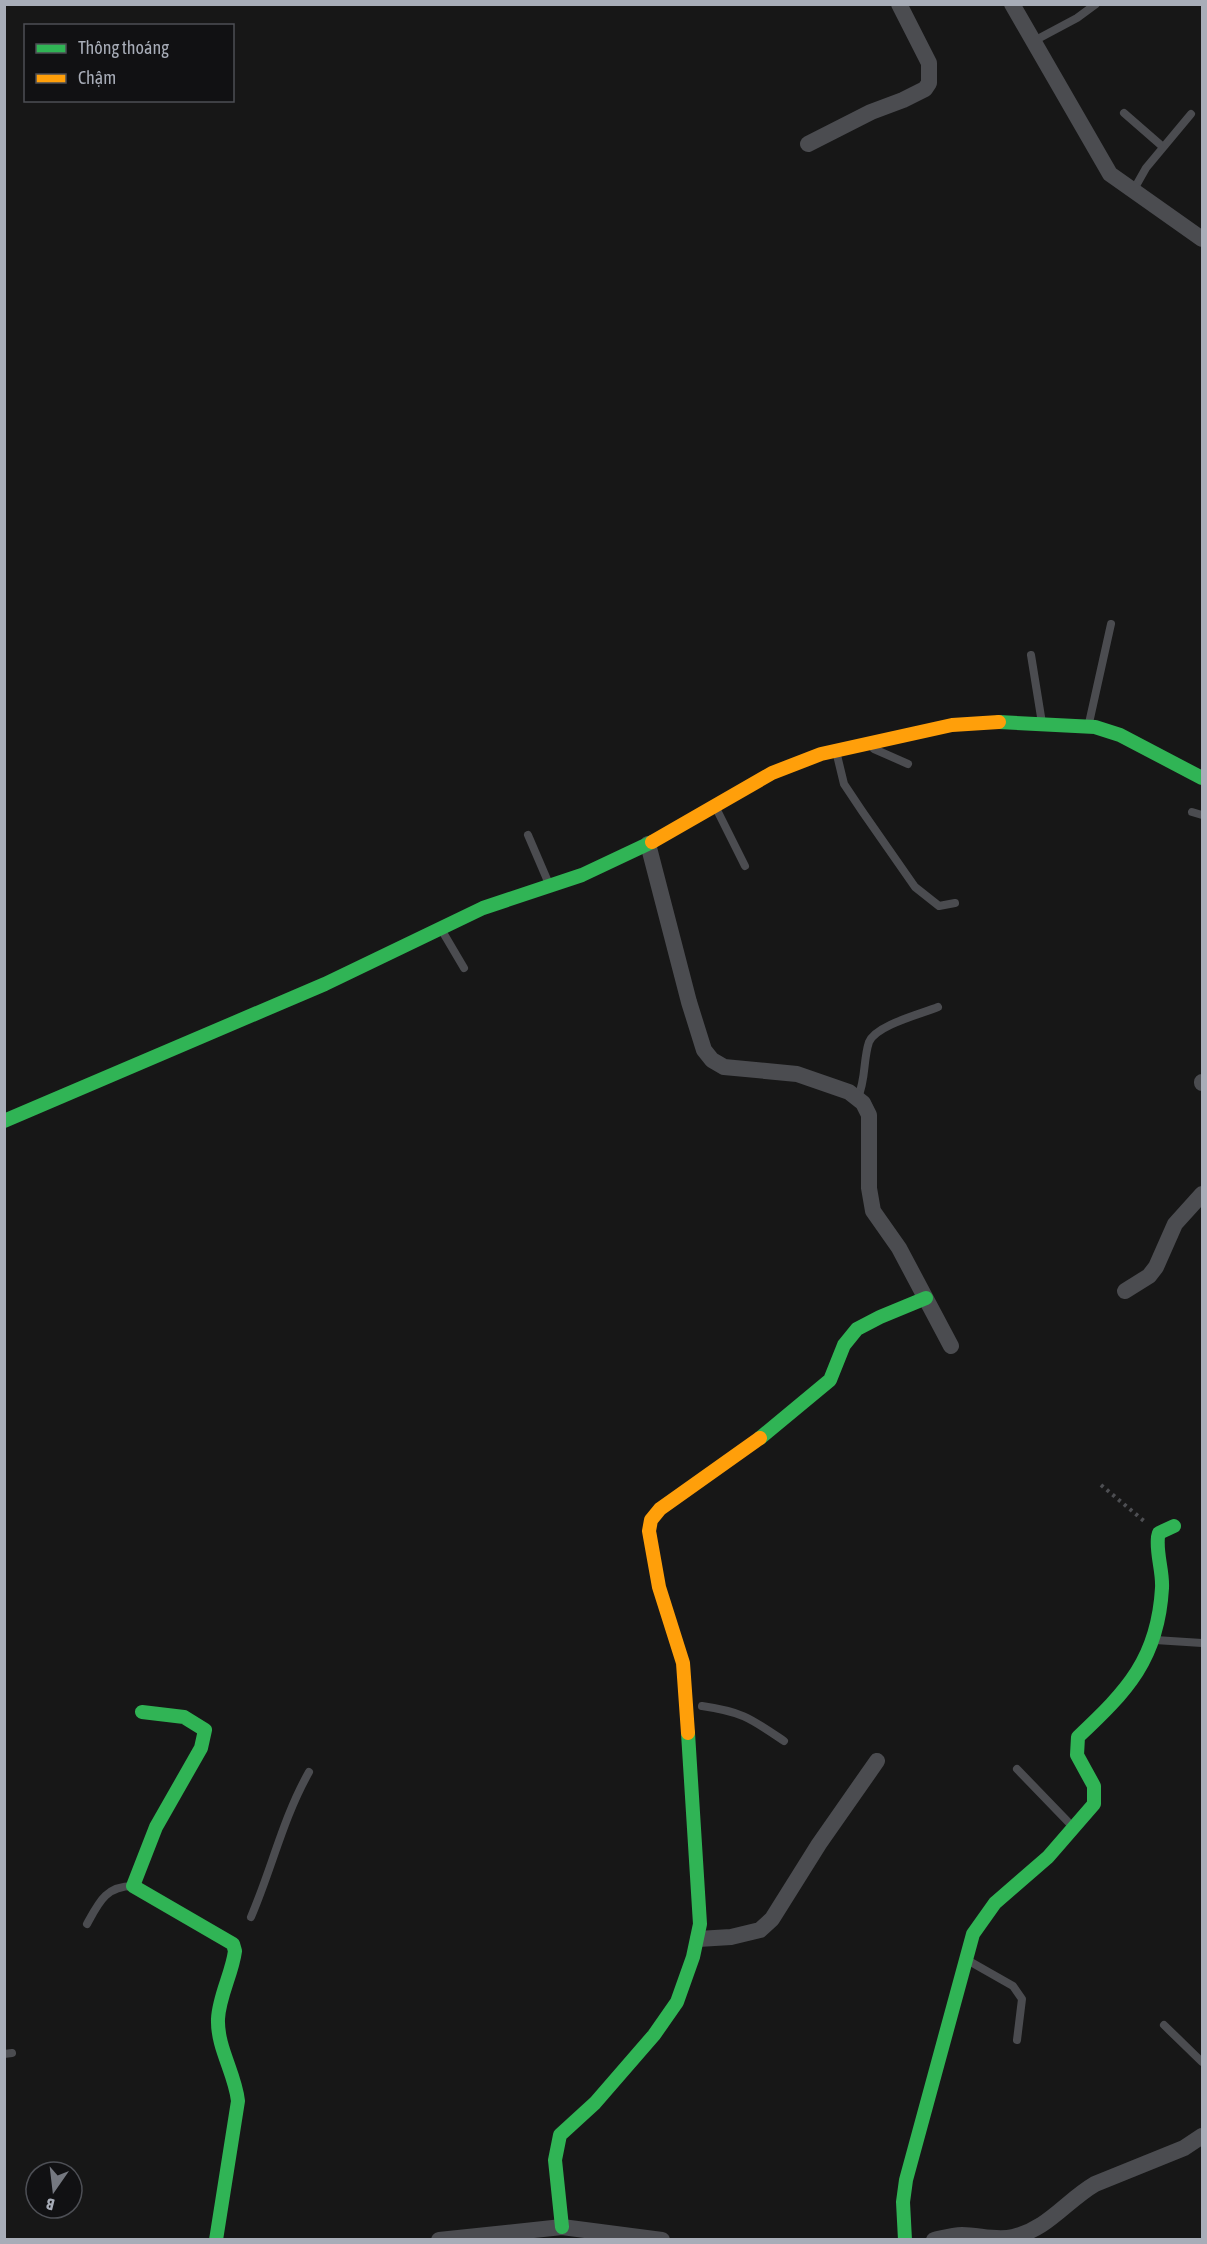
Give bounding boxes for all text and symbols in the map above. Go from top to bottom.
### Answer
legend [24,24,234,102]
text: Thông thoáng [78,37,169,58]
text: Chậm [78,67,116,88]
north arrow [24,2160,84,2220]
text: B [44,2195,56,2214]

